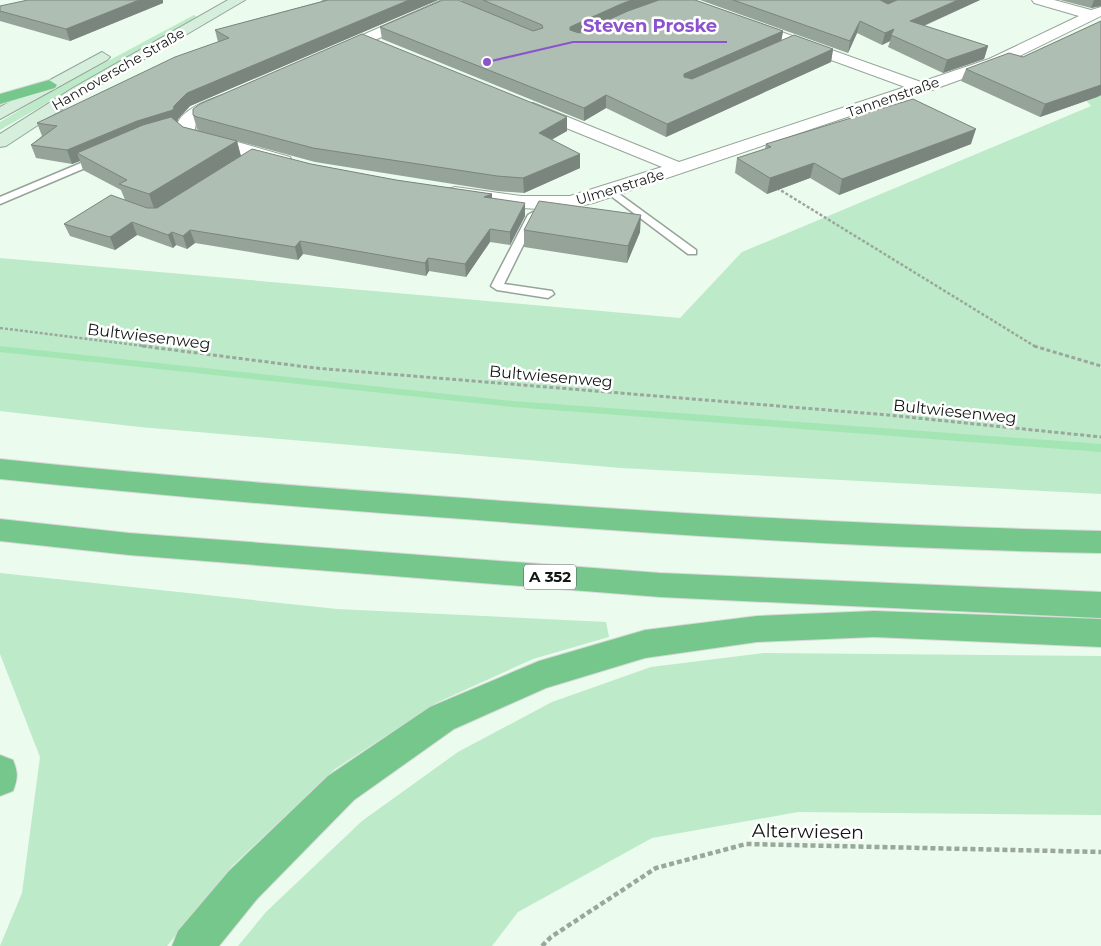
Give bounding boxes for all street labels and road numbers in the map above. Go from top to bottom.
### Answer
street label: Hannoversche Straße [48,24,188,114]
street label: Tannenstraße [845,73,941,121]
street label: Ulmenstraße [574,165,666,209]
street label: Bultwiesenweg [86,320,212,353]
street label: Bultwiesenweg [488,362,614,391]
street label: Bultwiesenweg [892,396,1018,427]
road number: A 352 [524,564,576,590]
street label: Alterwiesen [752,819,864,844]

